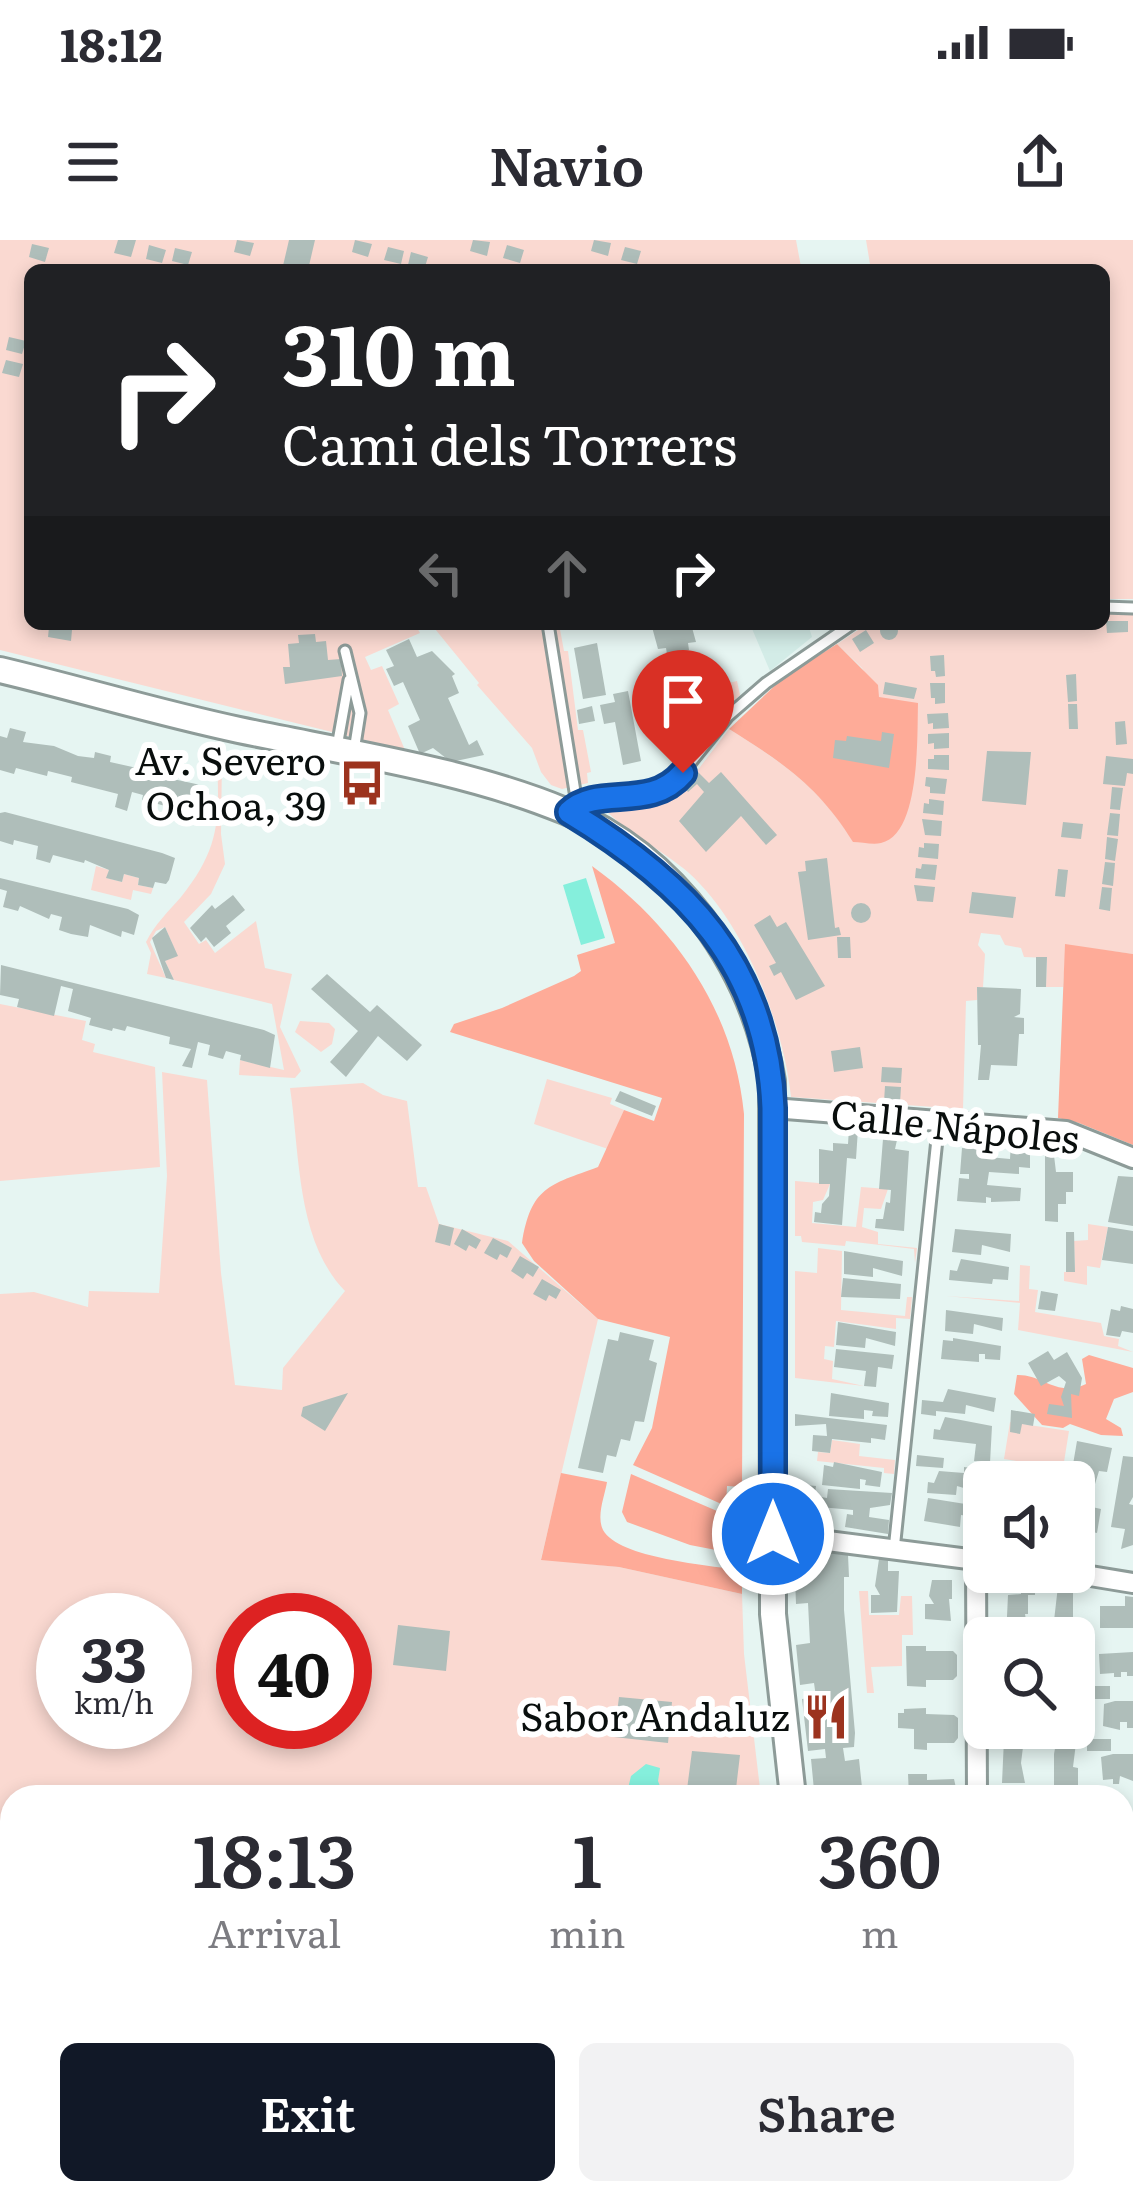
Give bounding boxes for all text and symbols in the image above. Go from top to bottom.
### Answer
text: 18:12 [60,9,163,76]
text: Navio [489,122,644,203]
icon: menu [60,129,126,195]
icon: share [1007,129,1073,195]
text: 310 m [282,287,516,412]
icon: right [84,312,240,468]
text: Cami dels Torrers [282,401,737,482]
icon: left [408,540,474,606]
icon: ahead [534,540,600,606]
icon: right [660,540,726,606]
pin [632,650,734,773]
icon: arrive [650,668,716,734]
place label: Av. Severo Ochoa, 39 [135,729,326,832]
bus stop icon: Av. Severo Ochoa, 39 [337,758,387,808]
street label: Calle Nápoles [828,1082,1082,1166]
map controls [963,1461,1095,1749]
button: sound [963,1461,1095,1593]
position arrow [710,1471,836,1597]
speed limit sign: 40 [216,1593,372,1749]
text: 33 [81,1611,147,1700]
button: search [963,1617,1095,1749]
text: km/h [74,1679,154,1723]
place label: Sabor Andaluz [520,1685,790,1743]
restaurant icon: Sabor Andaluz [801,1692,851,1742]
text: 18:13 [192,1803,356,1910]
text: 1 [572,1803,602,1910]
text: 360 [818,1803,942,1910]
text: Arrival [208,1902,341,1960]
text: min [549,1902,626,1960]
text: m [861,1902,899,1960]
button: Exit [60,2043,555,2181]
button: Share [579,2043,1074,2181]

